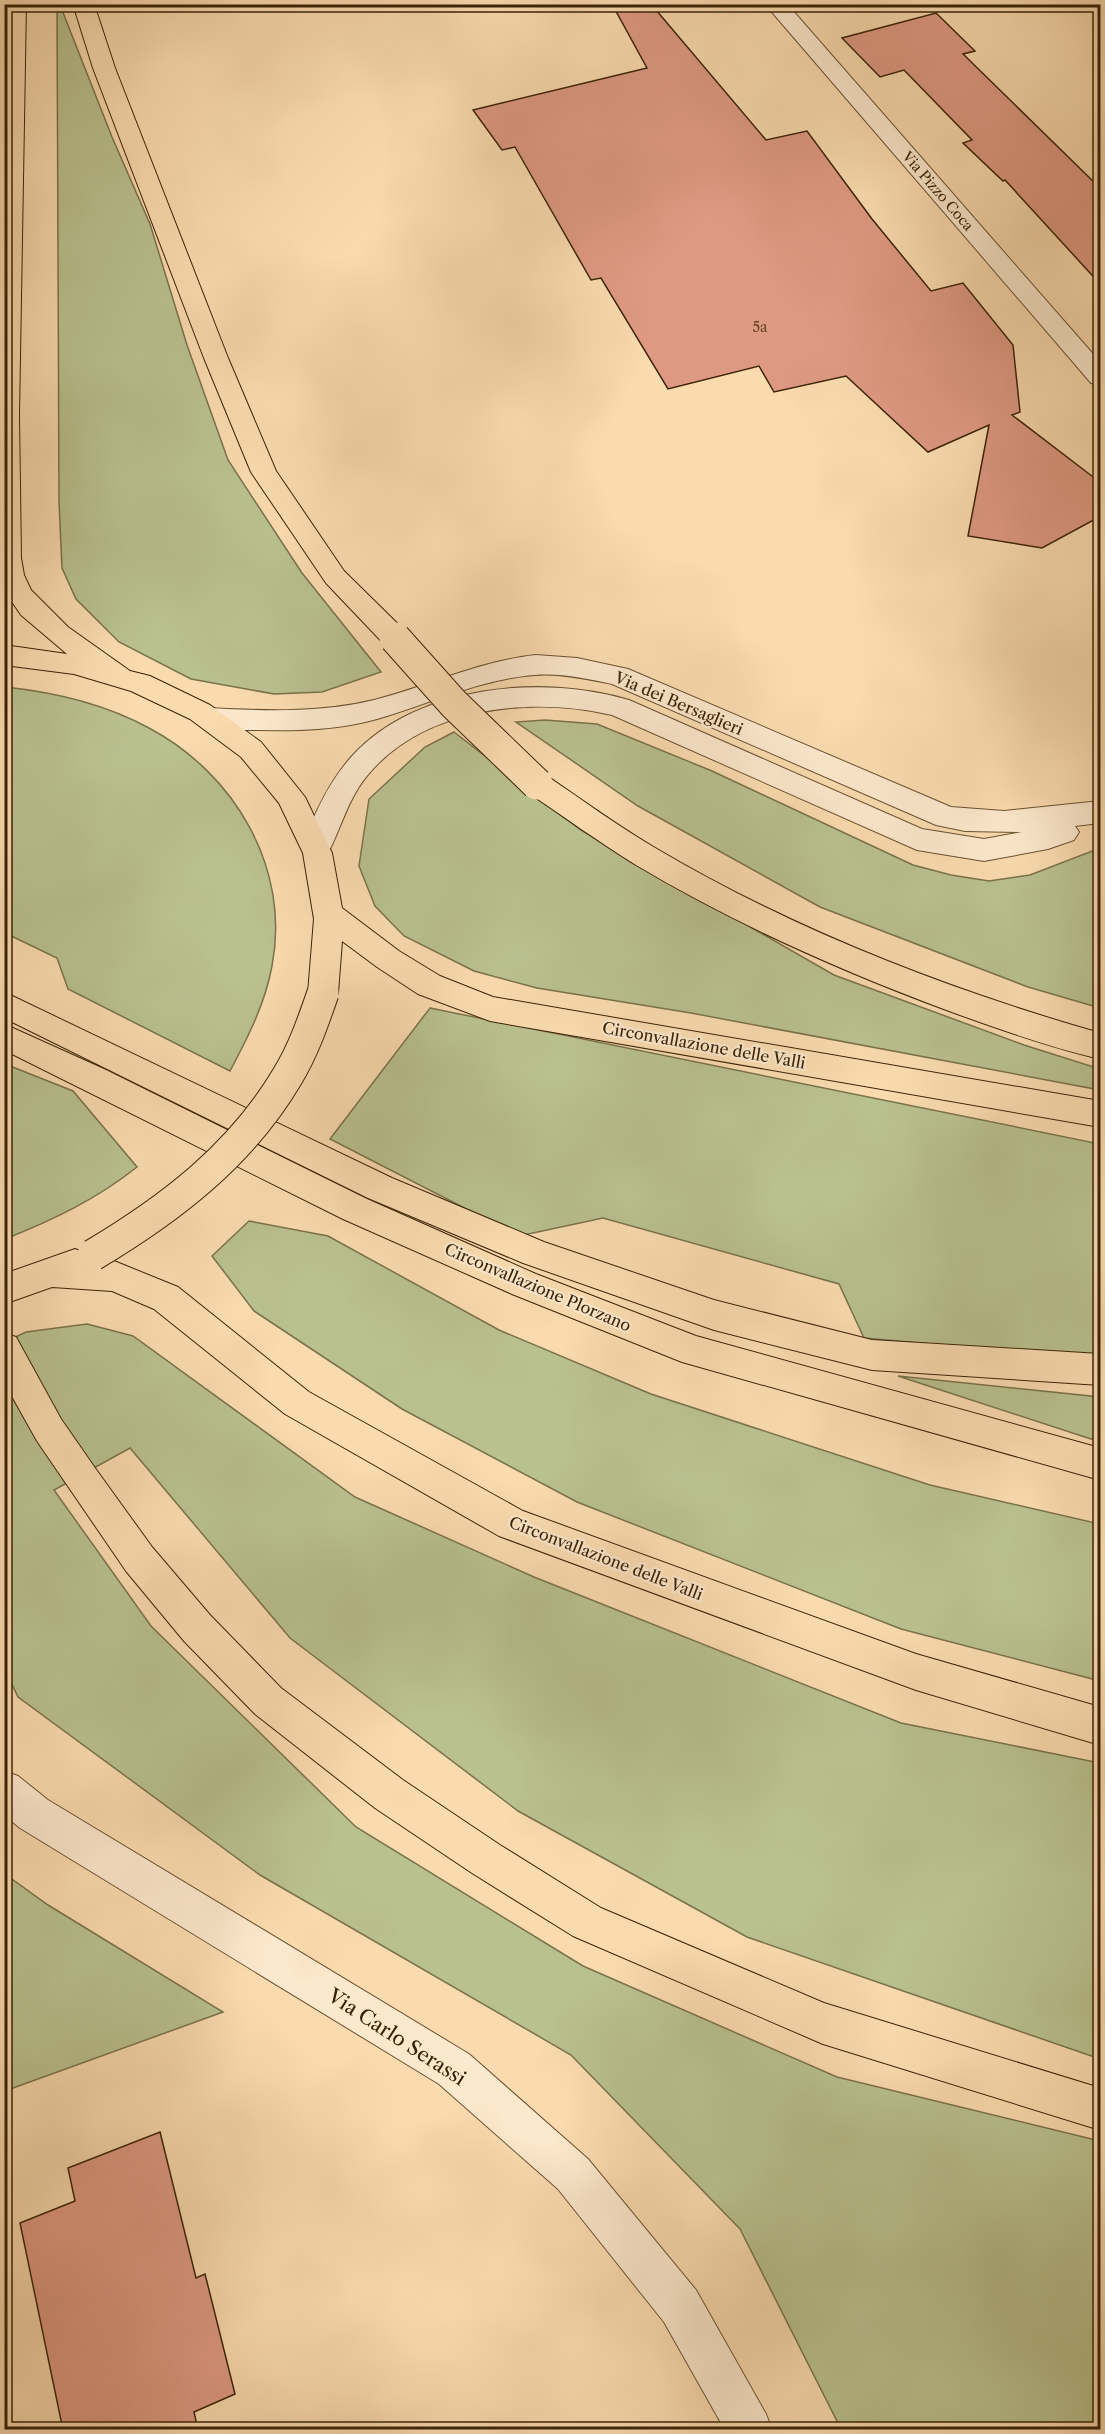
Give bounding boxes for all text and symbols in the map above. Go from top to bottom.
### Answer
street label: Via Pizzo Coca [898,147,978,235]
house number: 5a [753,318,768,336]
street label: Via dei Bersaglieri [611,667,746,739]
street label: Circonvallazione delle Valli [601,1017,807,1073]
street label: Circonvallazione Plorzano [442,1239,634,1335]
street label: Circonvallazione delle Valli [506,1512,706,1604]
street label: Via Carlo Serassi [323,1983,470,2091]

